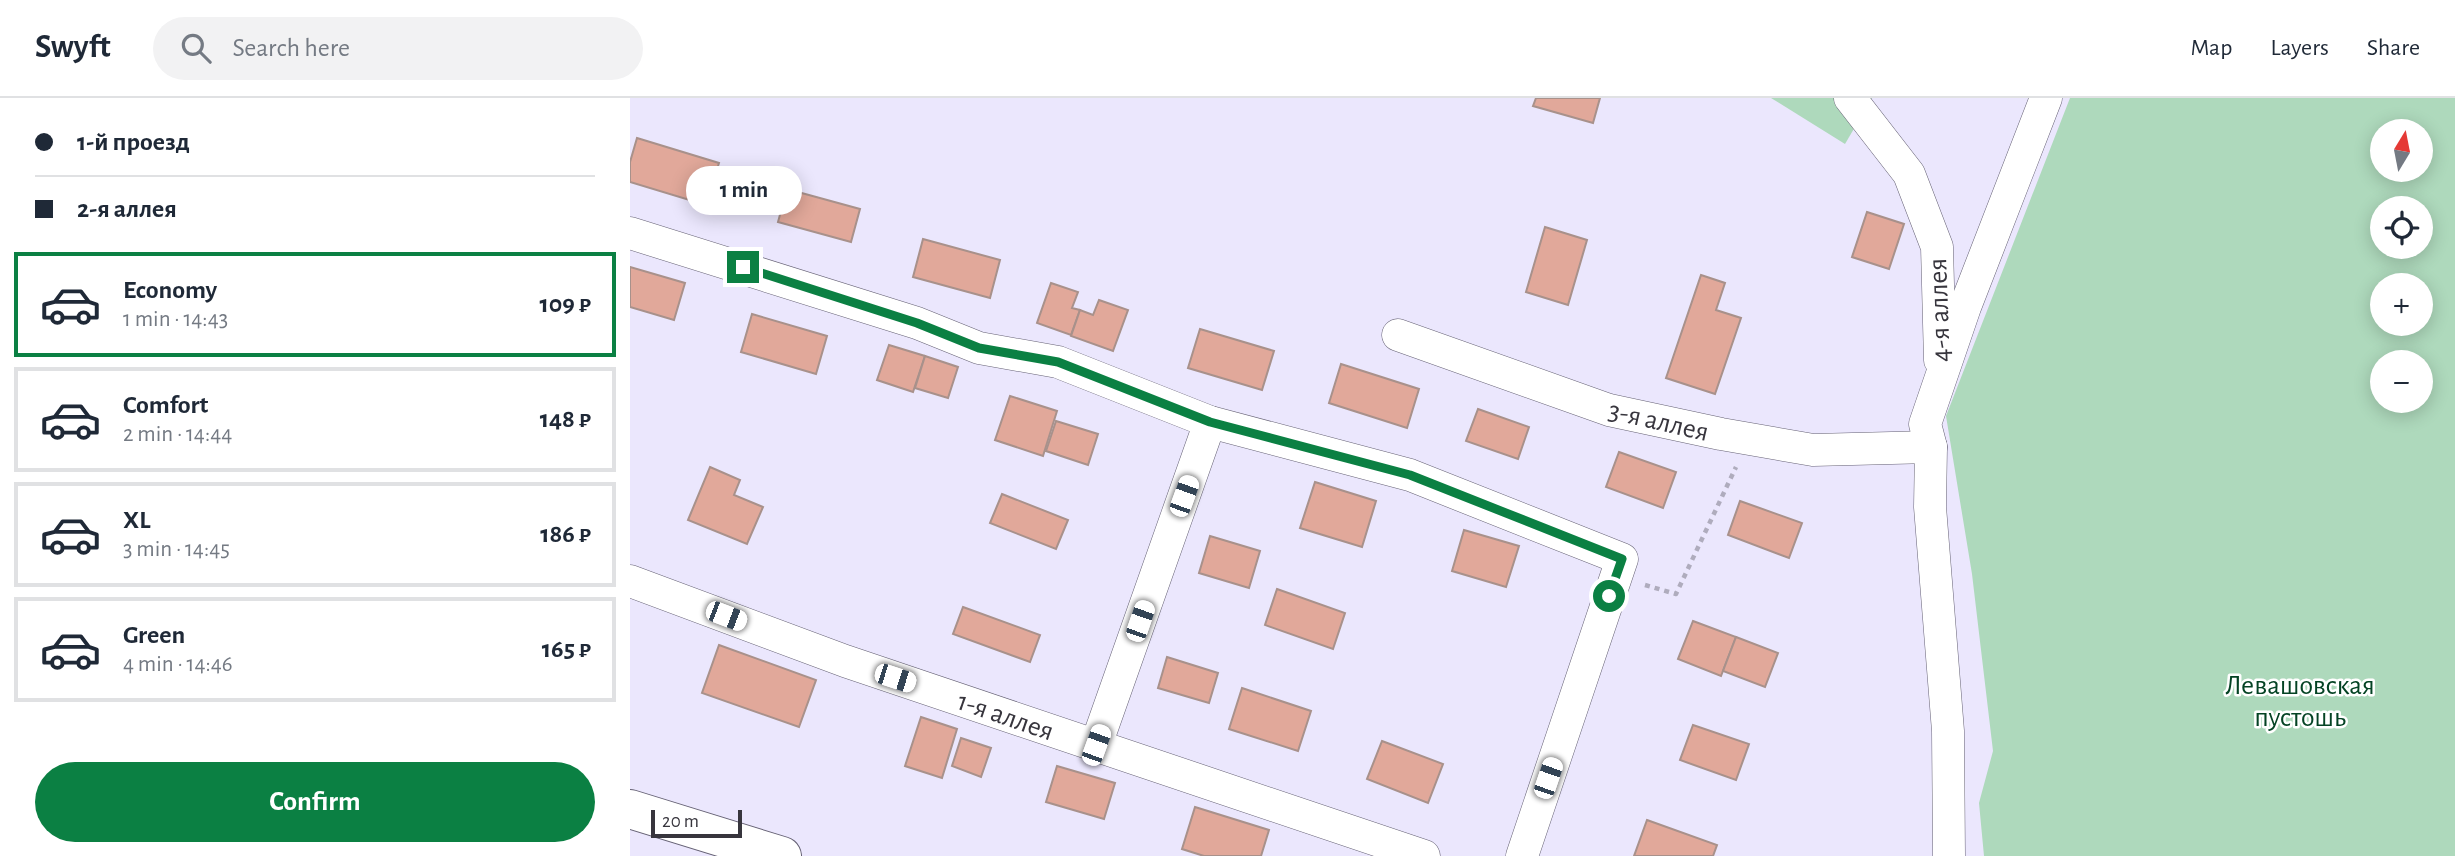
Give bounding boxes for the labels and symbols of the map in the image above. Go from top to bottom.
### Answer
north arrow [2370,119,2432,182]
callout: 1 min [685,166,801,214]
route end [727,251,759,283]
street label: 4-я аллея [1924,257,1956,362]
street label: 3-я аллея [1606,397,1711,447]
car [1167,473,1202,519]
route start [1593,580,1625,612]
car [1124,598,1157,644]
car [703,599,750,633]
car [872,662,919,694]
park label: Левашовская пустошь [2225,672,2375,732]
street label: 1-я аллея [953,687,1057,746]
car [1079,722,1114,768]
car [1532,755,1565,801]
scale bar [651,807,742,839]

